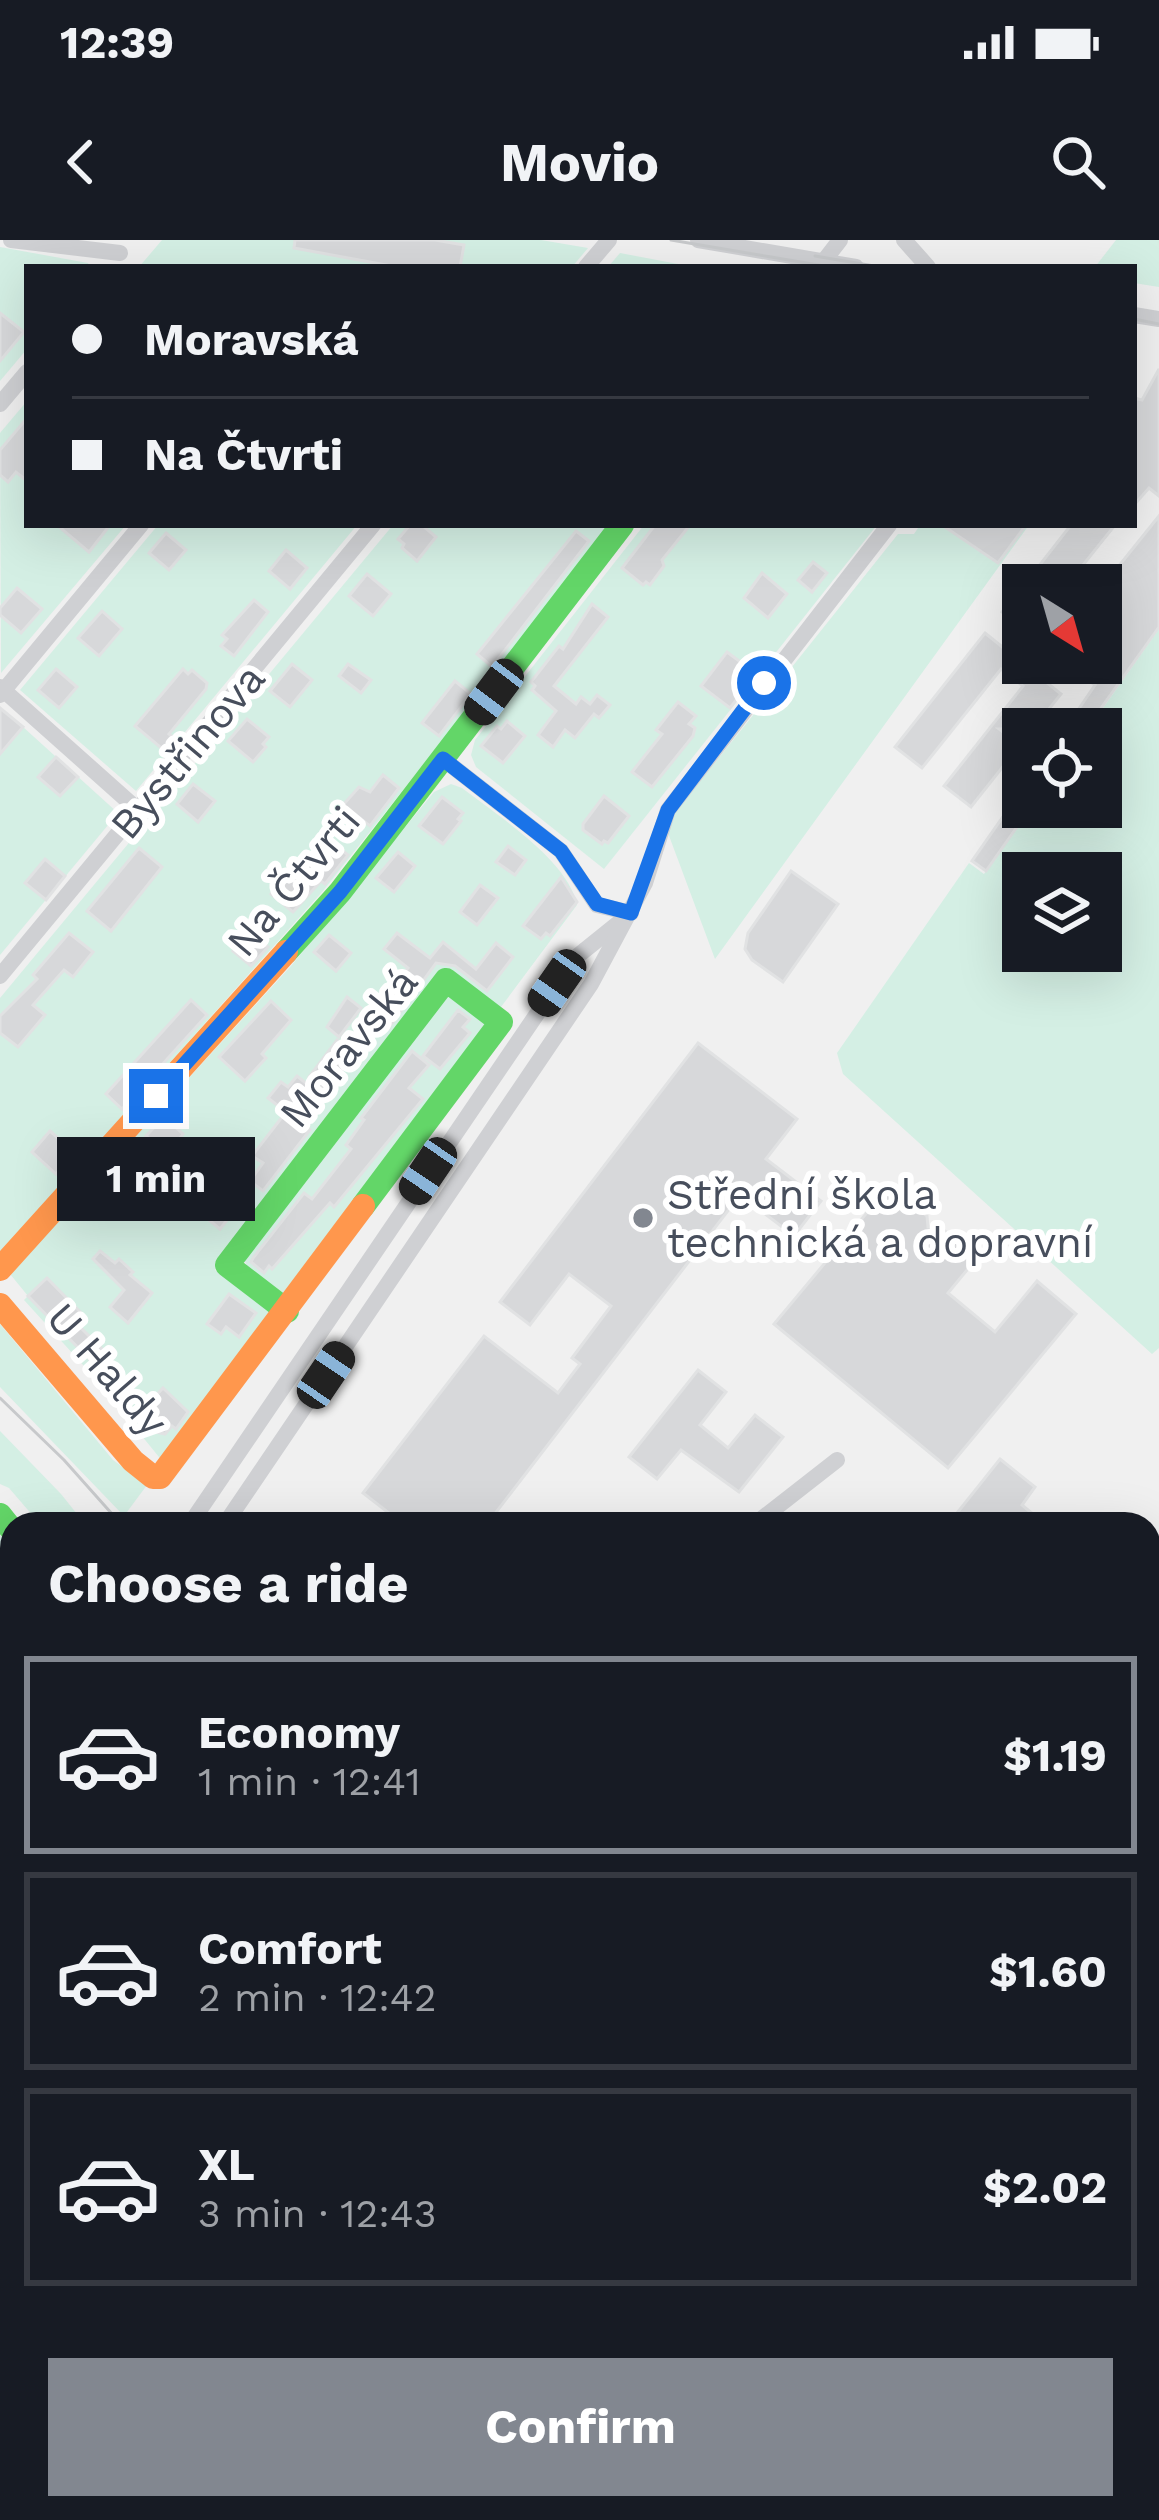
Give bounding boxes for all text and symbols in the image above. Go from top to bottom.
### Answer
text: 12:39 [60,16,174,69]
icon: back [48,129,114,195]
icon: search [1045,129,1111,195]
text: Movio [500,131,659,194]
text: Moravská [144,313,359,366]
text: Na Čtvrti [144,428,343,481]
north arrow [1002,564,1122,684]
map controls [1002,564,1122,972]
car [458,652,530,732]
street label: Bystřinova [100,654,275,849]
route start [737,656,791,710]
button: locate [1002,708,1122,828]
street label: Na Čtvrti [216,796,370,966]
button: layers [1002,852,1122,972]
car [522,943,592,1023]
street label: Moravská [269,958,428,1137]
route end [129,1069,183,1123]
car [393,1131,463,1211]
callout: 1 min [57,1138,255,1222]
text: 1 min [106,1156,206,1201]
place label: Střední škola technická a dopravní [667,1170,1093,1267]
marker: Střední škola technická a dopravní [630,1205,656,1231]
street label: U Haldy [37,1293,179,1446]
car [291,1335,361,1415]
text: Choose a ride [48,1552,409,1615]
icon: car [54,1701,162,1809]
text: Economy [198,1706,400,1759]
text: $1.19 [1003,1729,1107,1782]
text: 1 min · 12:41 [198,1759,421,1804]
icon: car [54,1917,162,2025]
text: Comfort [198,1922,382,1975]
text: $1.60 [989,1945,1107,1998]
text: 2 min · 12:42 [198,1975,436,2020]
icon: car [54,2133,162,2241]
text: XL [198,2138,255,2191]
text: $2.02 [983,2161,1107,2214]
text: 3 min · 12:43 [198,2191,436,2236]
button: Confirm [48,2358,1113,2496]

